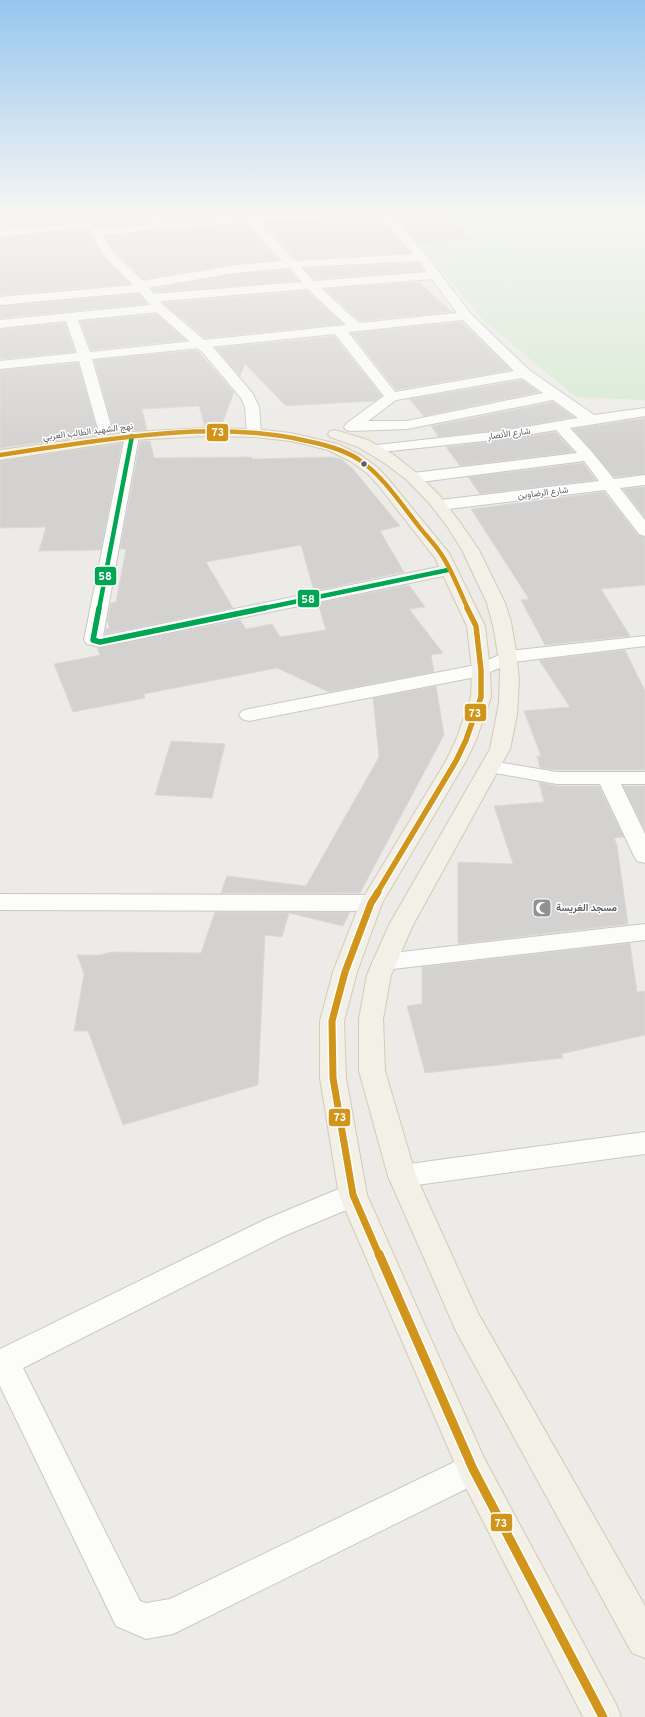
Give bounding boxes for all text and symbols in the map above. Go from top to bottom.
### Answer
street label: نهج الشهيد الطالب العربي [42,421,134,444]
line badge: 73 [206,423,229,442]
text: 73 [212,426,224,440]
street label: شارع الأنصار [486,426,531,443]
unlabelled marker [359,459,369,469]
street label: شارع الرضاوين [517,484,569,502]
line badge: 58 [94,566,117,586]
text: 58 [98,570,112,584]
line badge: 58 [297,589,320,608]
text: 58 [301,593,315,607]
line badge: 73 [464,703,487,722]
text: 73 [469,707,481,721]
mosque icon: مسجد الغريسة [531,897,553,919]
place label: مسجد الغريسة [556,902,617,915]
line badge: 73 [328,1108,351,1127]
text: 73 [334,1111,346,1125]
line badge: 73 [490,1513,513,1532]
text: 73 [495,1517,507,1531]

